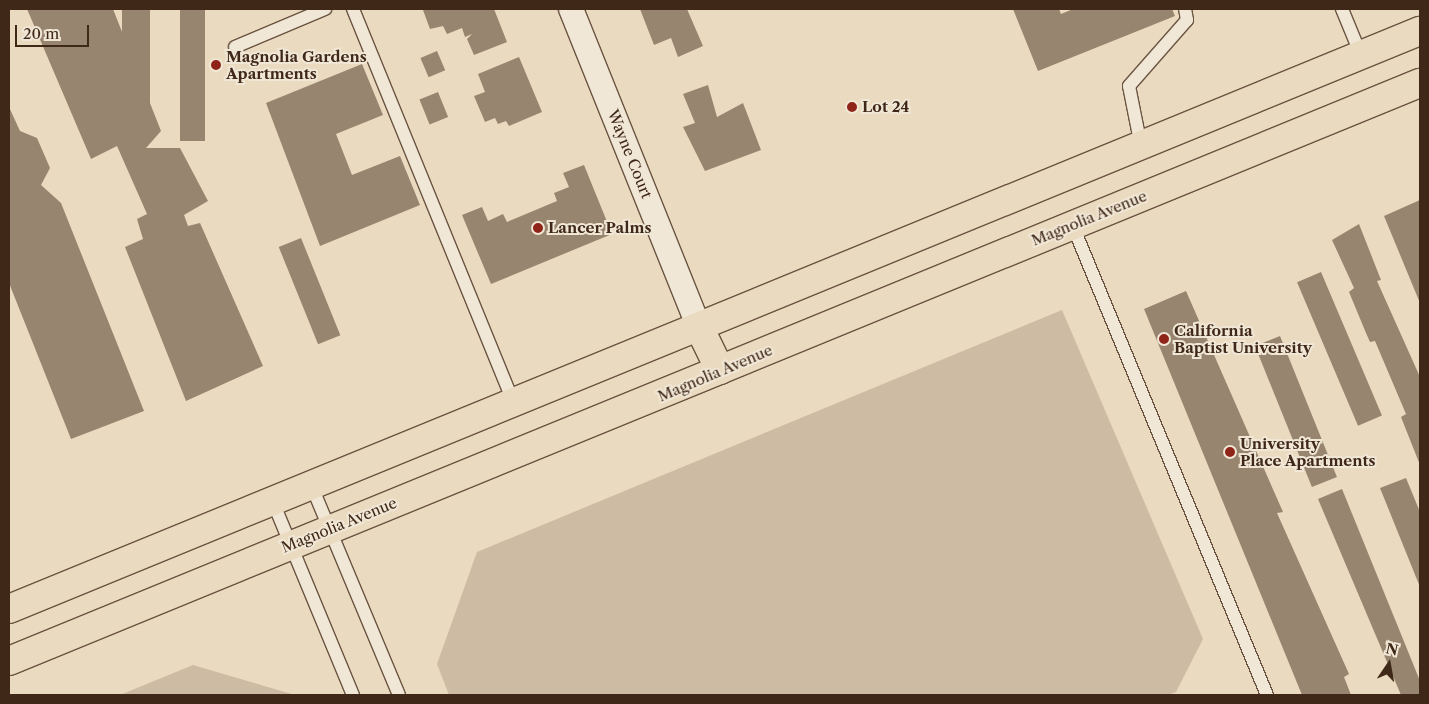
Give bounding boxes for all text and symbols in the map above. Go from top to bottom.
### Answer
scale bar [18,15,91,47]
text: 20 m [23,24,59,43]
place label: Magnolia Gardens Apartments [226,47,367,82]
marker: Magnolia Gardens Apartments [210,59,222,71]
place label: Lot 24 [862,98,909,116]
marker: Lot 24 [846,101,858,113]
street label: Wayne Court [604,107,656,201]
street label: Magnolia Avenue [1028,186,1150,250]
place label: Lancer Palms [548,219,652,237]
marker: Lancer Palms [532,222,544,234]
place label: California Baptist University [1174,321,1312,356]
marker: California Baptist University [1158,333,1170,345]
street label: Magnolia Avenue [655,341,775,405]
place label: University Place Apartments [1240,434,1376,469]
marker: University Place Apartments [1224,446,1236,458]
street label: Magnolia Avenue [278,493,400,557]
north arrow [1364,639,1414,689]
text: N [1384,639,1400,659]

